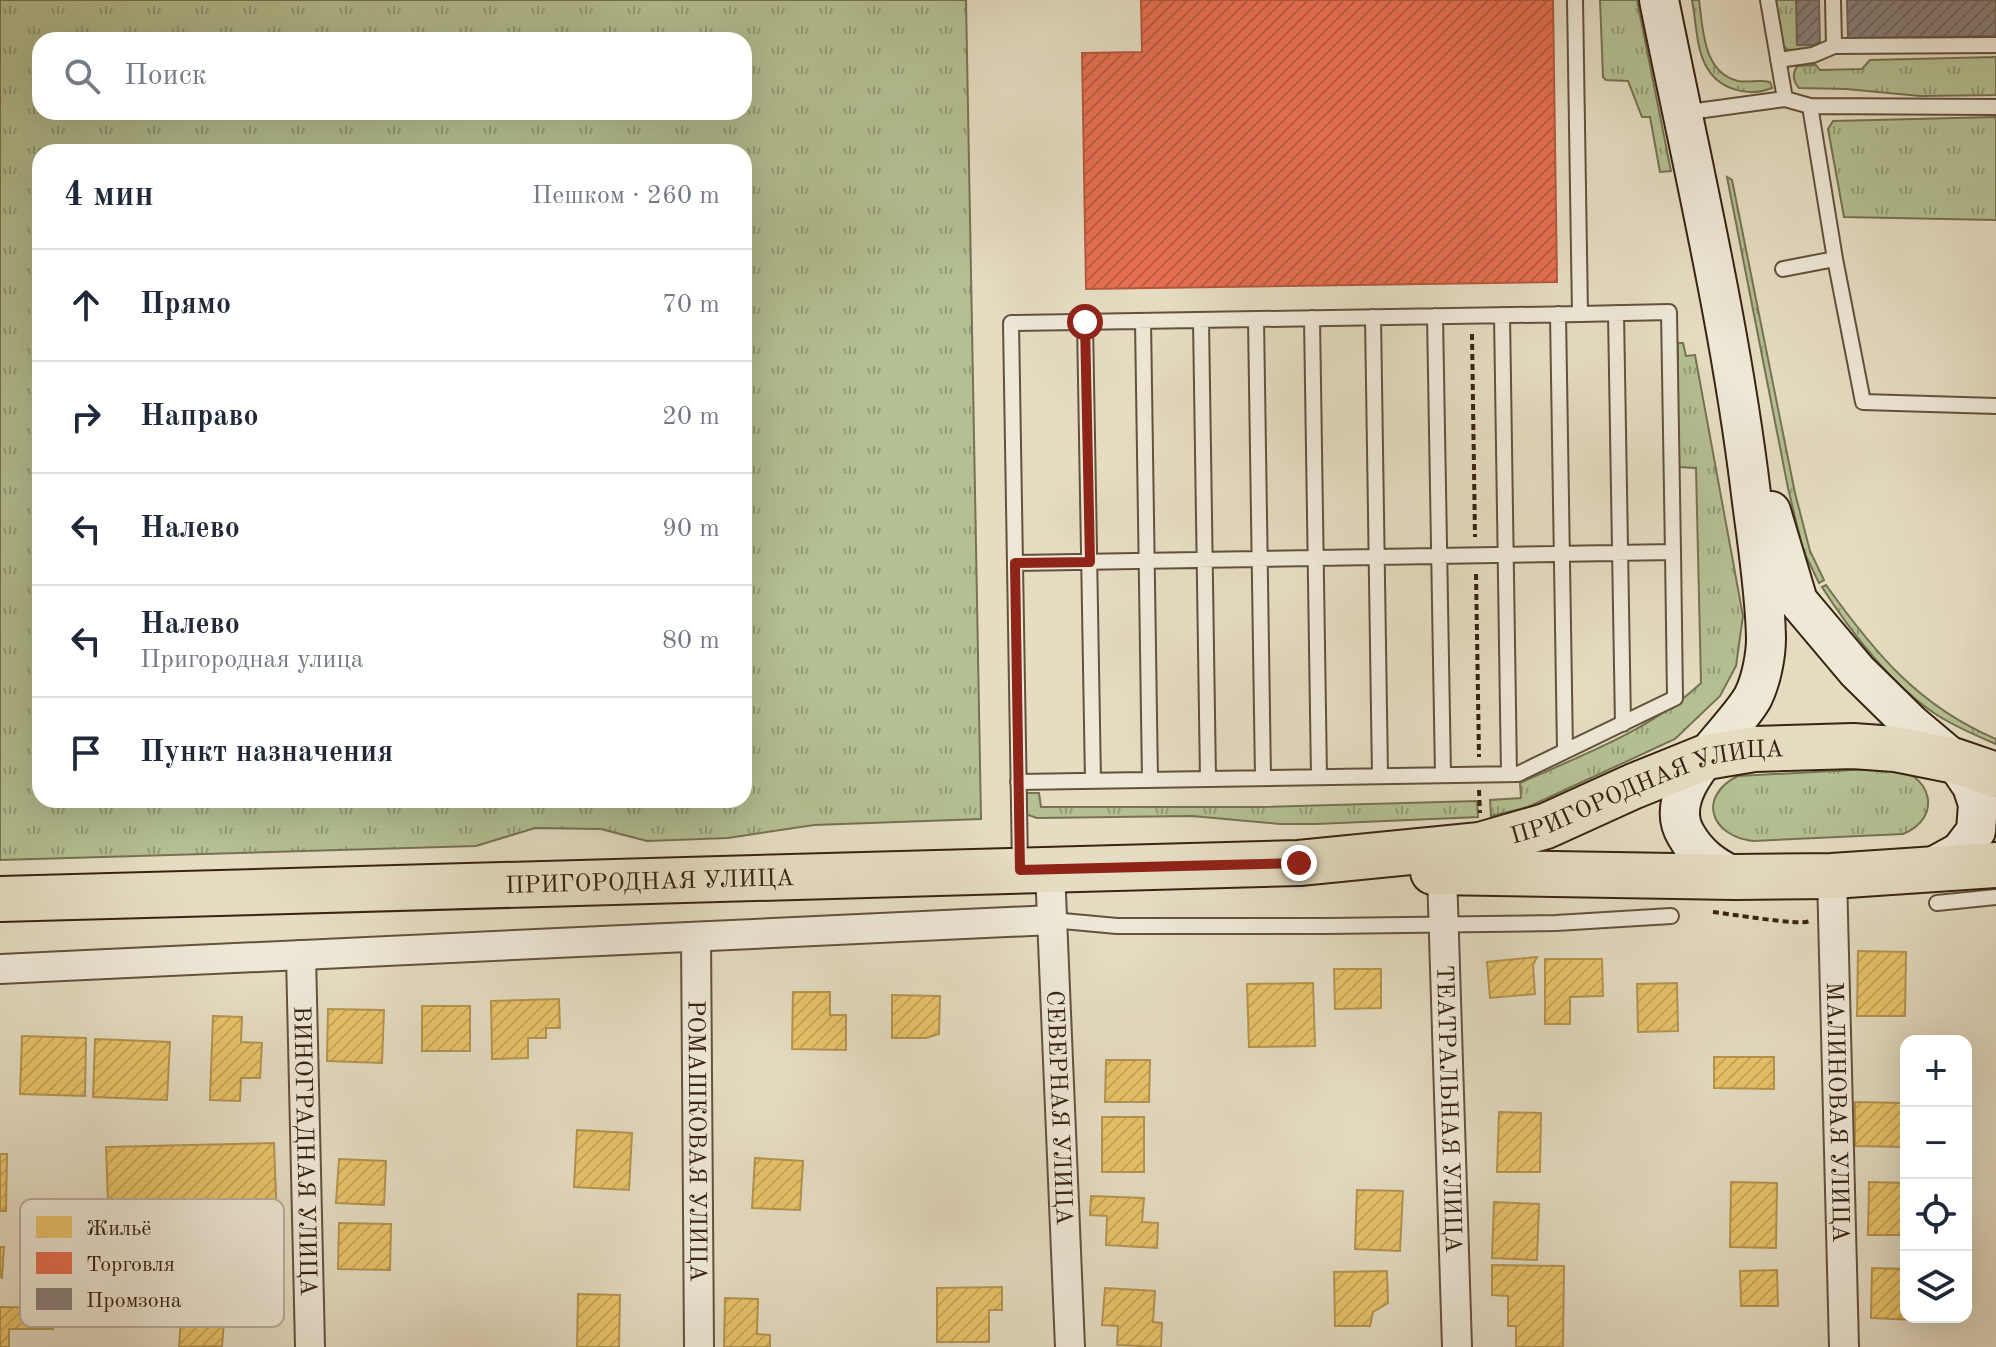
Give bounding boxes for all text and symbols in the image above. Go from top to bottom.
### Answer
search box [32,32,752,120]
icon: search [60,54,104,98]
text: Поиск [124,61,207,91]
text: 4 мин [64,179,154,213]
text: Пешком · 260 m [532,183,720,209]
icon: ahead [64,283,108,327]
text: Прямо [140,290,231,320]
text: 70 m [662,292,720,318]
route start [1067,304,1103,340]
icon: right [64,395,108,439]
text: Направо [140,402,259,432]
text: 20 m [662,404,720,430]
icon: left [64,507,108,551]
text: Налево [140,514,240,544]
text: 90 m [662,516,720,542]
text: Налево [140,610,240,640]
icon: left [64,619,108,663]
text: 80 m [662,628,720,654]
text: Пригородная улица [140,647,364,673]
icon: arrive [64,731,108,775]
text: Пункт назначения [140,738,393,768]
street label: ПРИГОРОДНАЯ УЛИЦА [1508,738,1784,850]
route end [1281,845,1317,881]
street label: ПРИГОРОДНАЯ УЛИЦА [505,867,795,899]
street label: ТЕАТРАЛЬНАЯ УЛИЦА [1431,964,1464,1253]
street label: МАЛИНОВАЯ УЛИЦА [1821,981,1851,1243]
street label: СЕВЕРНАЯ УЛИЦА [1041,990,1075,1226]
street label: РОМАШКОВАЯ УЛИЦА [682,1000,709,1282]
street label: ВИНОГРАДНАЯ УЛИЦА [288,1006,319,1296]
map controls [1900,1035,1972,1323]
button: + [1900,1035,1972,1107]
button: − [1900,1107,1972,1179]
button: locate [1900,1179,1972,1251]
legend [20,1199,284,1327]
text: Жильё [86,1218,151,1240]
button: layers [1900,1251,1972,1323]
text: Торговля [86,1254,175,1276]
text: Промзона [86,1290,182,1312]

